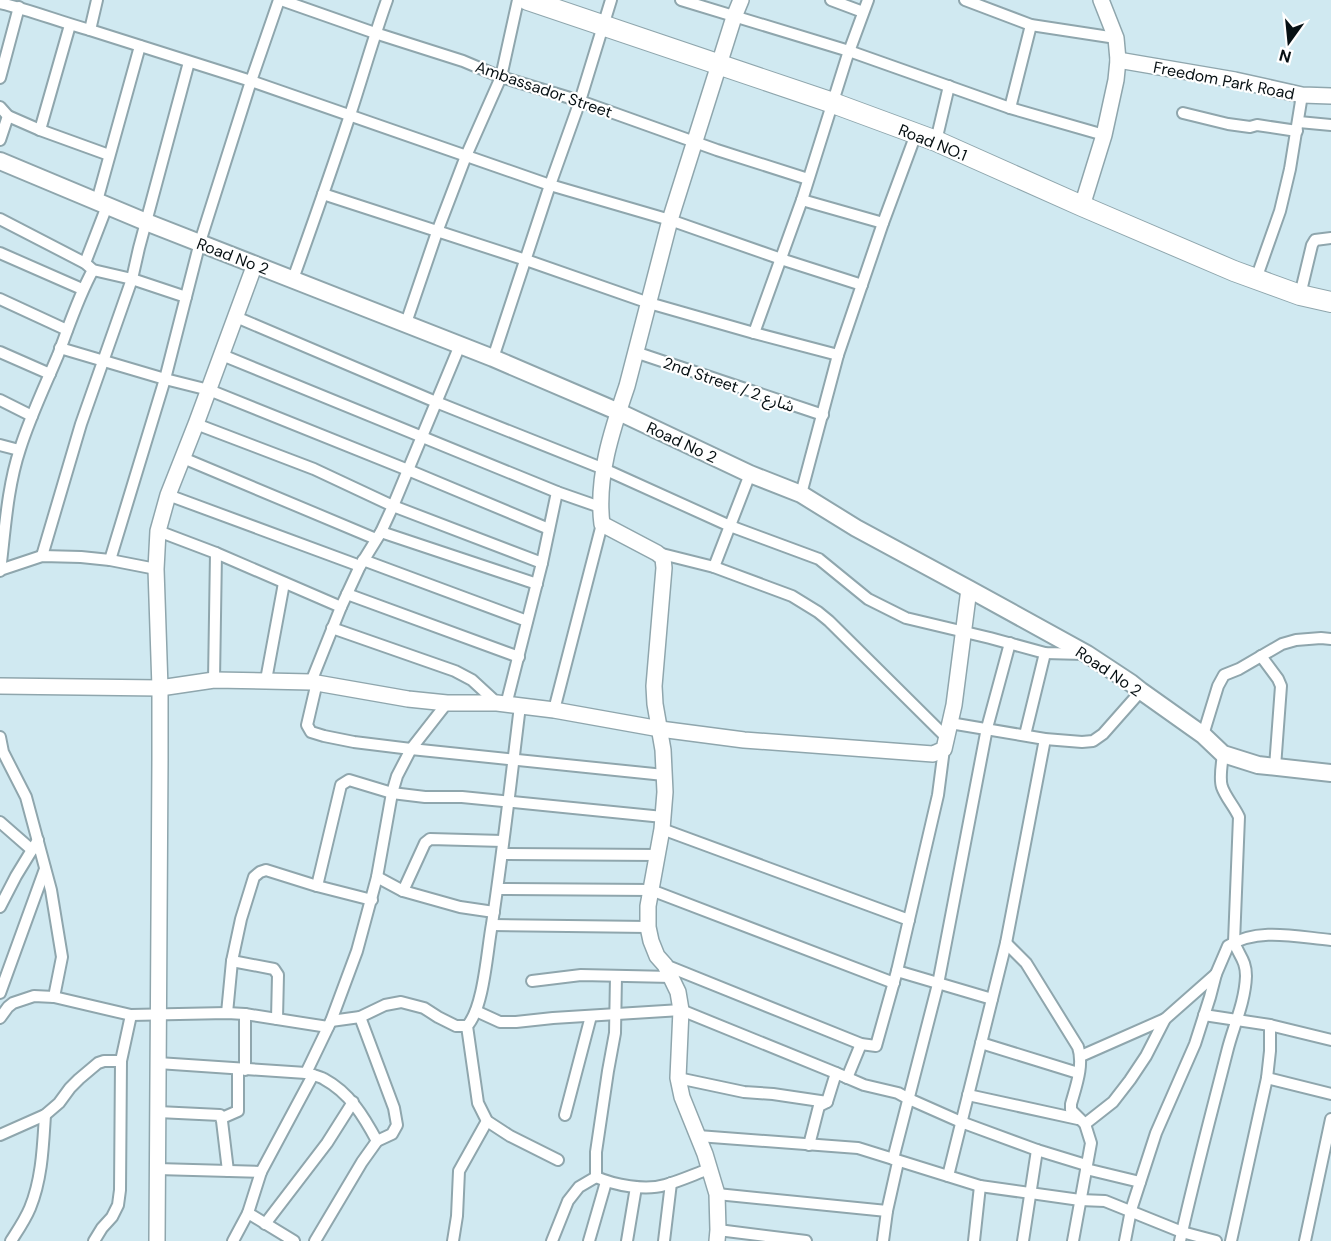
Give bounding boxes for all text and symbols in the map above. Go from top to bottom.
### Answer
north arrow [1259,12,1319,72]
text: N [1277,44,1294,68]
street label: Ambassador Street [473,56,615,123]
street label: Freedom Park Road [1151,56,1296,104]
street label: Road NO.1 [895,119,970,166]
street label: Road No 2 [194,233,272,280]
street label: 2nd Street / شارع 2 [660,352,797,419]
street label: Road No 2 [643,417,720,468]
street label: Road No 2 [1072,642,1146,701]

